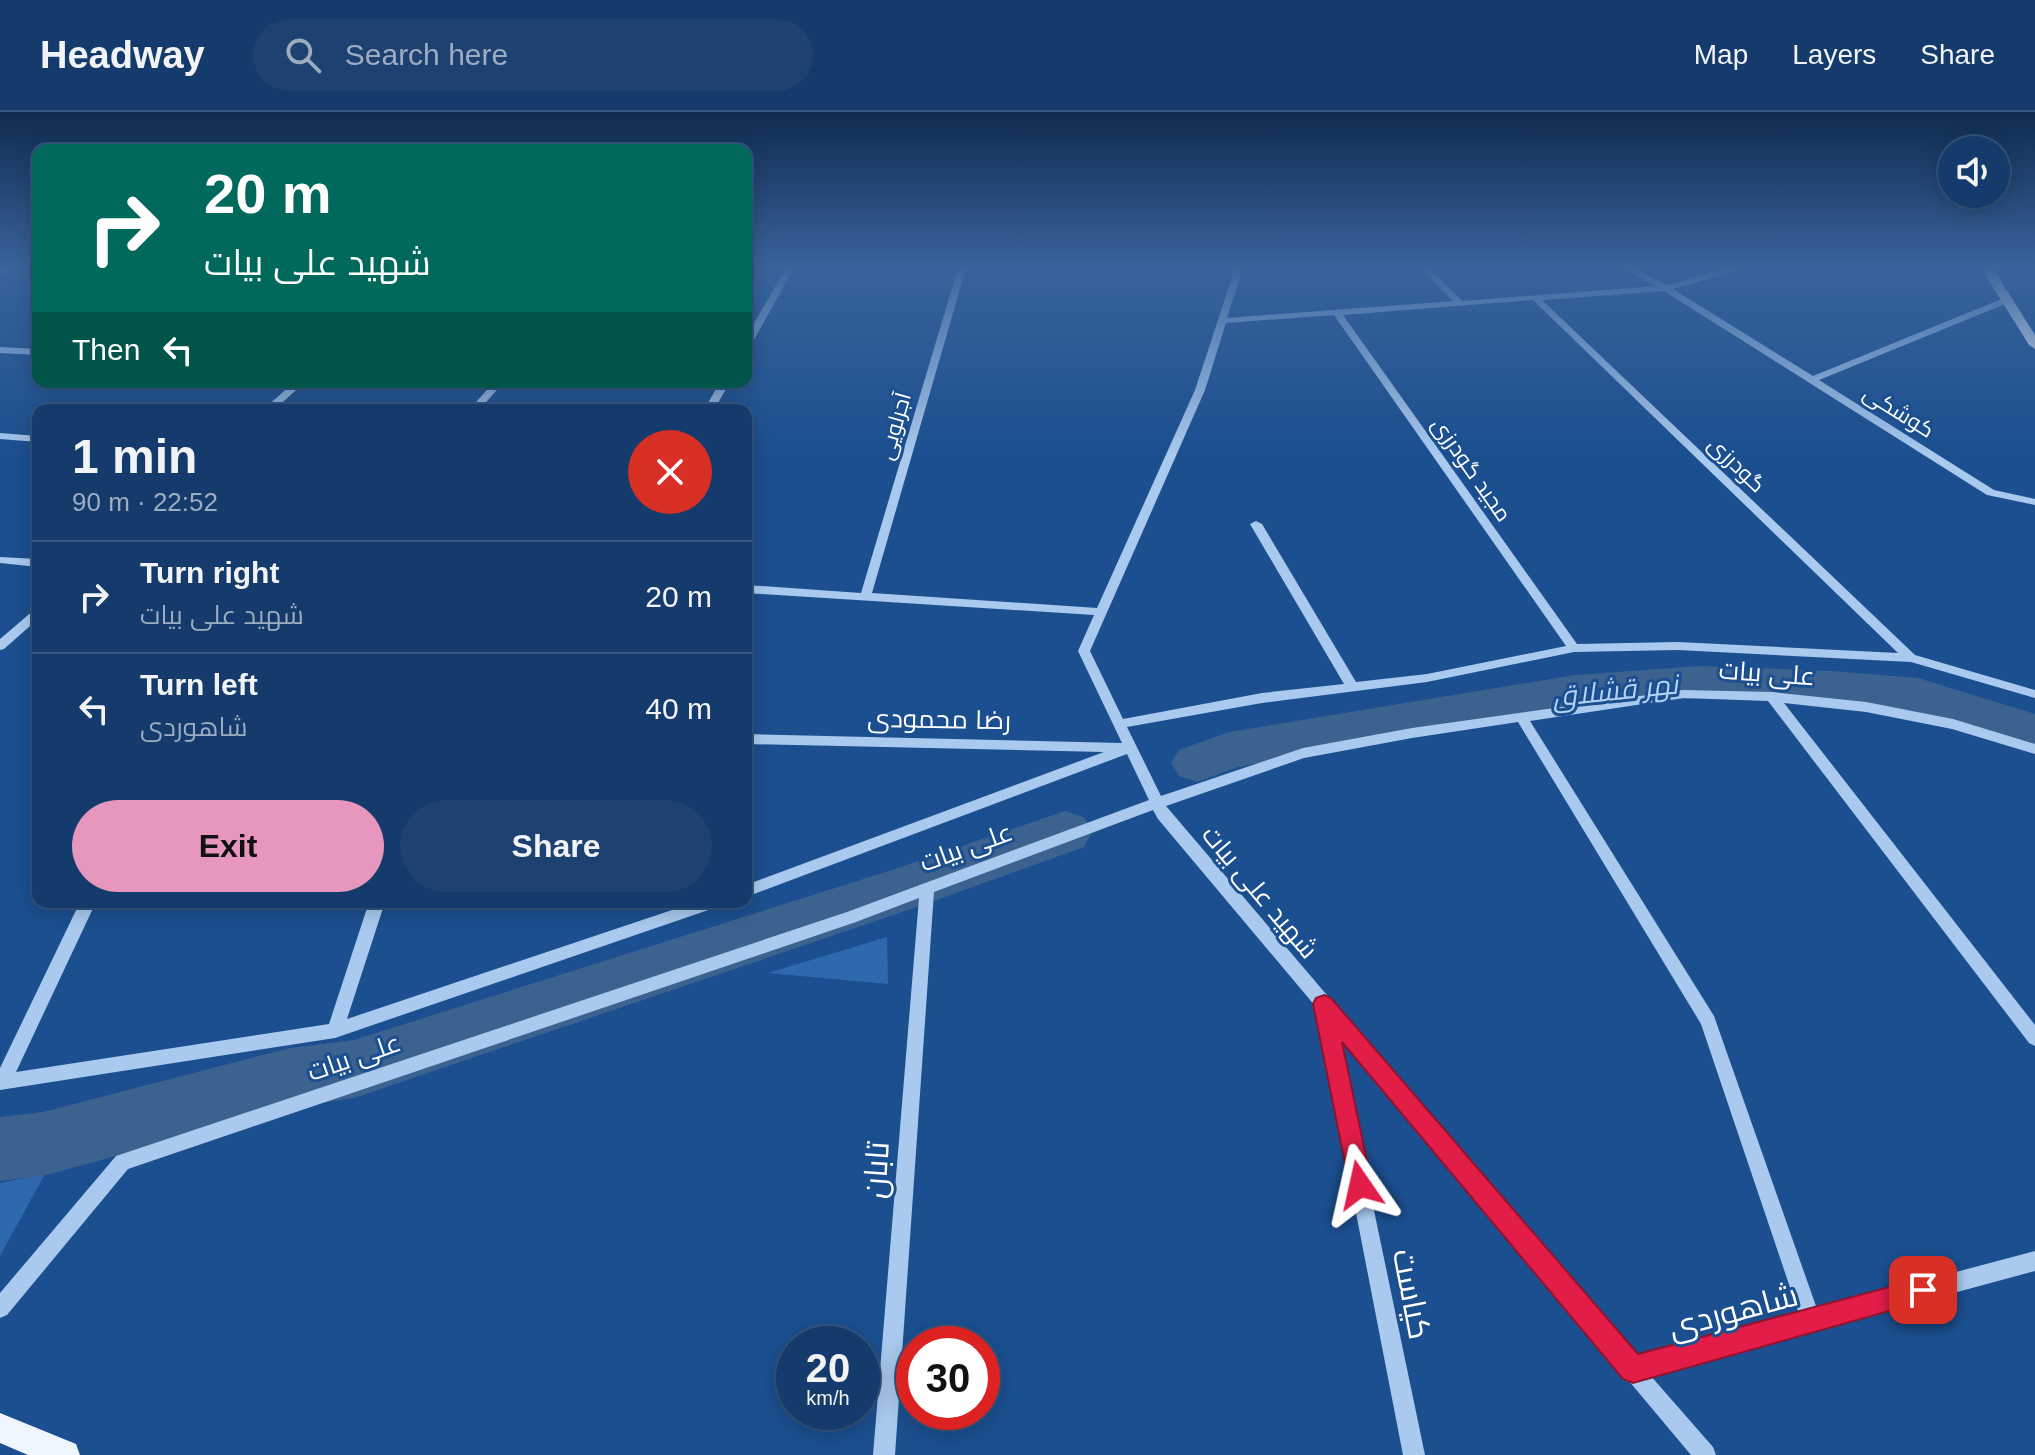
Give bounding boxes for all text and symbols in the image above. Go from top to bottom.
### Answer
search box [253,19,813,91]
icon: search [281,33,325,77]
text: Headway [40,34,205,76]
text: Search here [345,38,508,71]
text: Map [1694,39,1748,70]
text: Layers [1792,39,1876,70]
text: Share [1920,39,1995,70]
map controls [1938,136,2010,208]
button: sound [1938,136,2010,208]
text: 20 m [204,162,332,225]
icon: right [72,176,176,280]
text: شهید علی بیات [204,242,431,283]
icon: left [156,328,200,372]
text: Then [72,333,140,366]
street label: کوشکی [1858,380,1939,444]
street label: آجرلویی [873,390,917,463]
street label: مجید گودرزی [1427,412,1517,526]
text: 1 min [72,430,197,483]
button: close [628,430,712,514]
street label: گودرزی [1703,431,1770,497]
text: 90 m · 22:52 [72,487,218,517]
text: Turn right [140,556,279,589]
icon: right [72,575,116,619]
text: 20 m [645,580,712,613]
text: شهید علی بیات [140,600,304,630]
street label: علی بیات [1718,655,1816,692]
text: Turn left [140,668,258,701]
water label: نهر قشلاق [1551,668,1682,714]
icon: left [72,687,116,731]
text: 40 m [645,692,712,725]
street label: رضا محمودی [867,703,1011,735]
text: شاهوردی [140,712,248,742]
button: Exit [72,800,384,892]
button: Share [400,800,712,892]
street label: علی بیات [916,816,1017,879]
street label: شهید علی بیات [1195,820,1324,965]
street label: علی بیات [304,1027,405,1088]
street label: تابان [856,1140,897,1200]
position arrow [1318,1143,1402,1227]
street label: کیاست [1386,1246,1438,1342]
pin [1889,1256,1957,1324]
icon: arrive [1901,1268,1945,1312]
street label: شاهوردی [1664,1276,1802,1346]
speed limit sign: 30 [896,1326,1000,1430]
text: 20 [806,1346,850,1390]
text: km/h [806,1387,850,1409]

